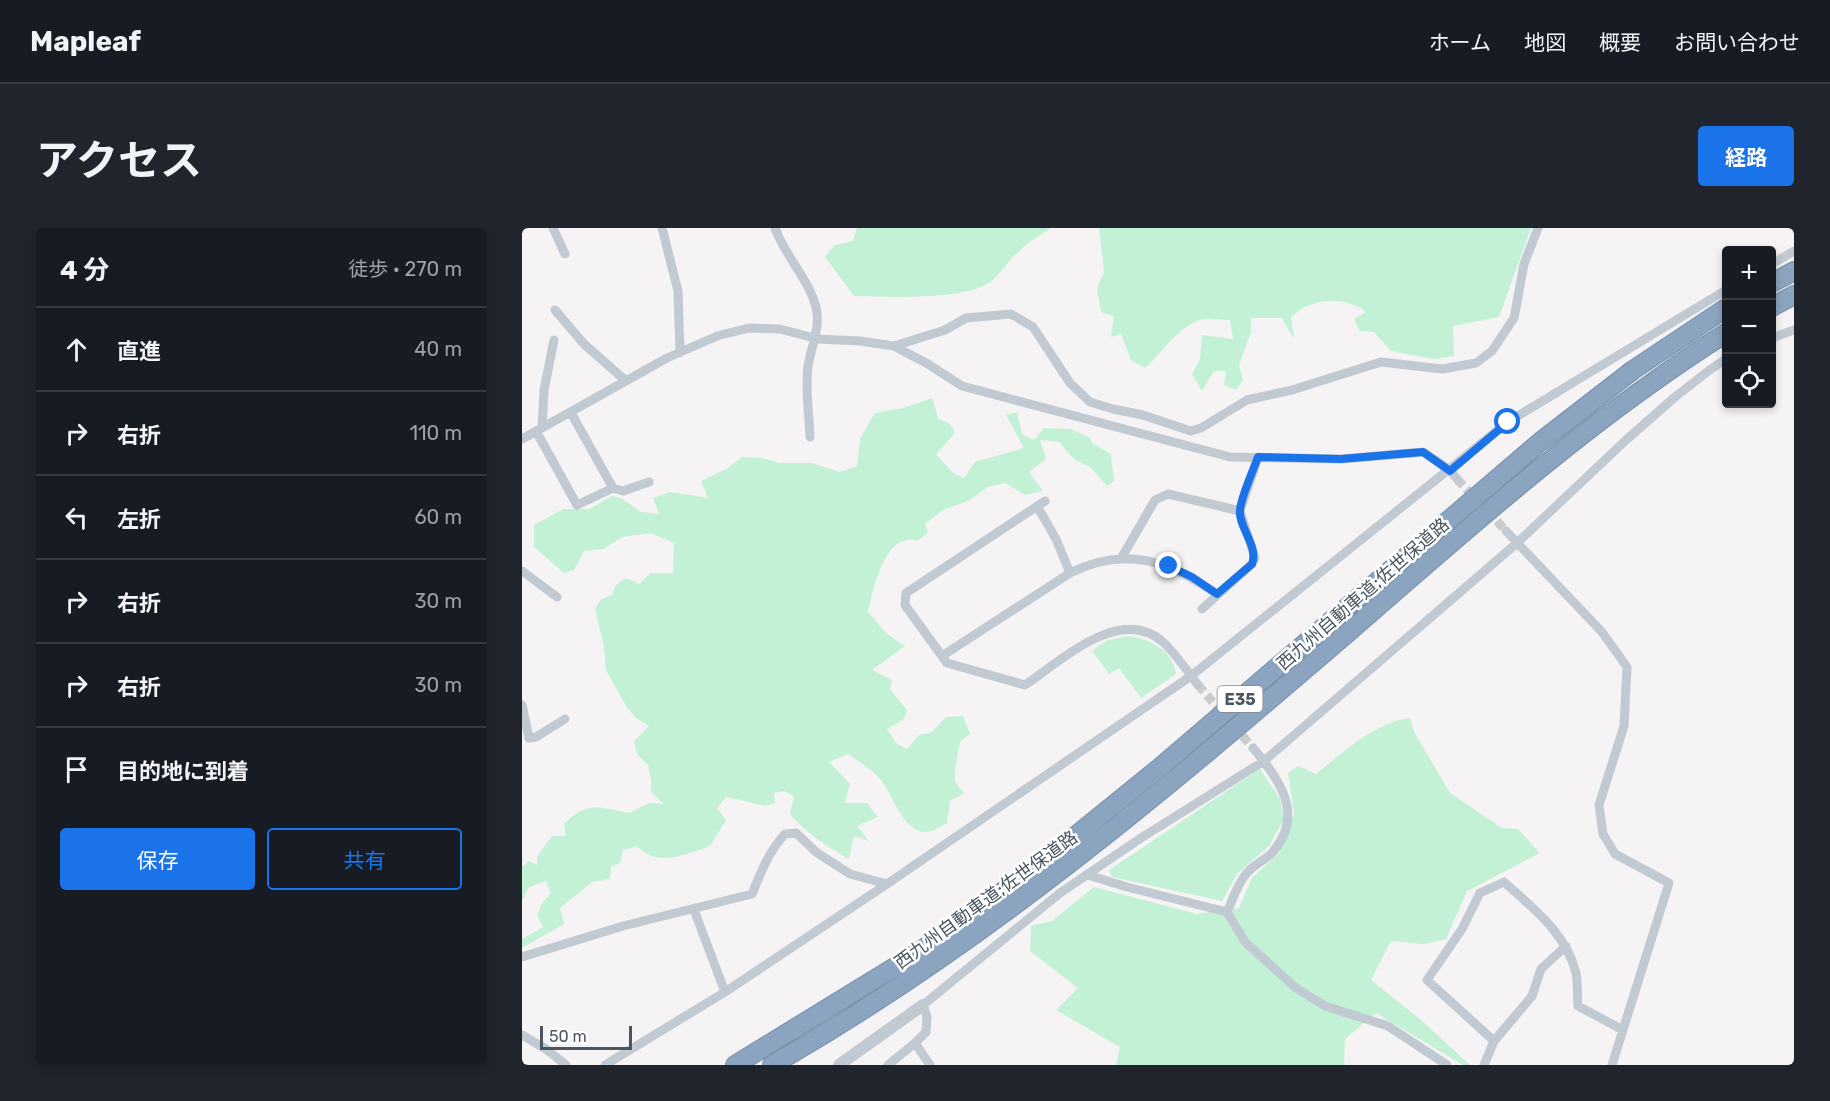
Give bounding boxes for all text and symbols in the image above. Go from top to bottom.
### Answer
text: Mapleaf [30,25,141,58]
text: ホーム [1429,30,1491,55]
text: 地図 [1524,30,1566,55]
text: 概要 [1599,30,1641,55]
text: お問い合わせ [1674,30,1800,55]
button: 経路 [1698,126,1794,186]
text: アクセス [36,136,202,186]
map controls [1722,246,1776,408]
button: + [1722,246,1776,300]
text: 4 分 [60,255,109,286]
text: 徒歩 · 270 m [348,257,462,281]
button: − [1722,300,1776,354]
icon: ahead [60,333,93,366]
text: 40 m [414,337,462,361]
text: 直進 [117,338,161,365]
button: locate [1722,354,1776,408]
route start [1494,408,1520,434]
icon: right [60,417,93,450]
text: 110 m [410,421,462,445]
text: 右折 [117,422,161,449]
icon: left [60,501,93,534]
text: 60 m [415,505,462,529]
text: 左折 [117,506,161,533]
street label: 西九州自動車道;佐世保道路 [1272,513,1454,675]
route end [1155,552,1181,578]
icon: right [60,585,93,618]
text: 30 m [415,589,462,613]
text: 右折 [117,590,161,617]
icon: right [60,669,93,702]
text: 30 m [415,673,462,697]
text: 右折 [117,674,161,701]
road number: E35 [1218,686,1262,712]
icon: arrive [60,753,93,786]
text: 目的地に到着 [117,758,249,785]
street label: 西九州自動車道;佐世保道路 [890,826,1082,974]
button: 保存 [60,828,255,890]
button: 共有 [267,828,462,890]
scale bar [540,1023,632,1050]
text: 50 m [549,1027,587,1046]

